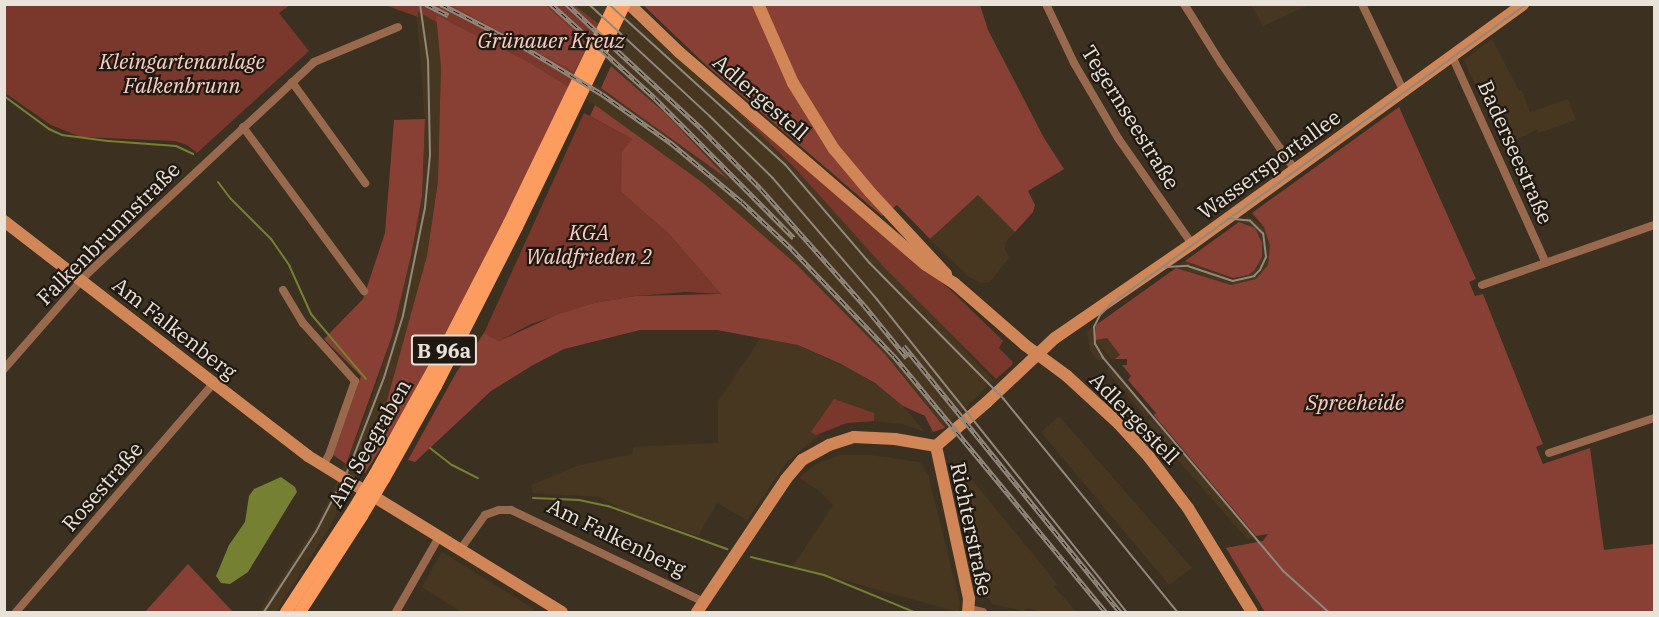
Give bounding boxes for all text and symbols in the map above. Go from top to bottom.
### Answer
park label: Grünauer Kreuz [478,27,624,53]
street label: Tegernseestraße [1077,40,1185,194]
park label: Kleingartenanlage Falkenbrunn [99,48,265,98]
street label: Adlergestell [708,49,814,145]
street label: Baderseestraße [1473,76,1559,228]
street label: Wassersportallee [1193,104,1345,224]
street label: Falkenbrunnstraße [31,156,185,310]
park label: KGA Waldfrieden 2 [526,219,652,269]
street label: Am Falkenberg [108,272,242,384]
road number: B 96a [410,333,478,367]
street label: Adlergestell [1085,367,1185,469]
street label: Am Seegraben [322,375,416,511]
park label: Spreeheide [1306,389,1404,415]
street label: Rosestraße [56,436,148,536]
street label: Richterstraße [946,460,998,598]
street label: Am Falkenberg [544,493,690,581]

